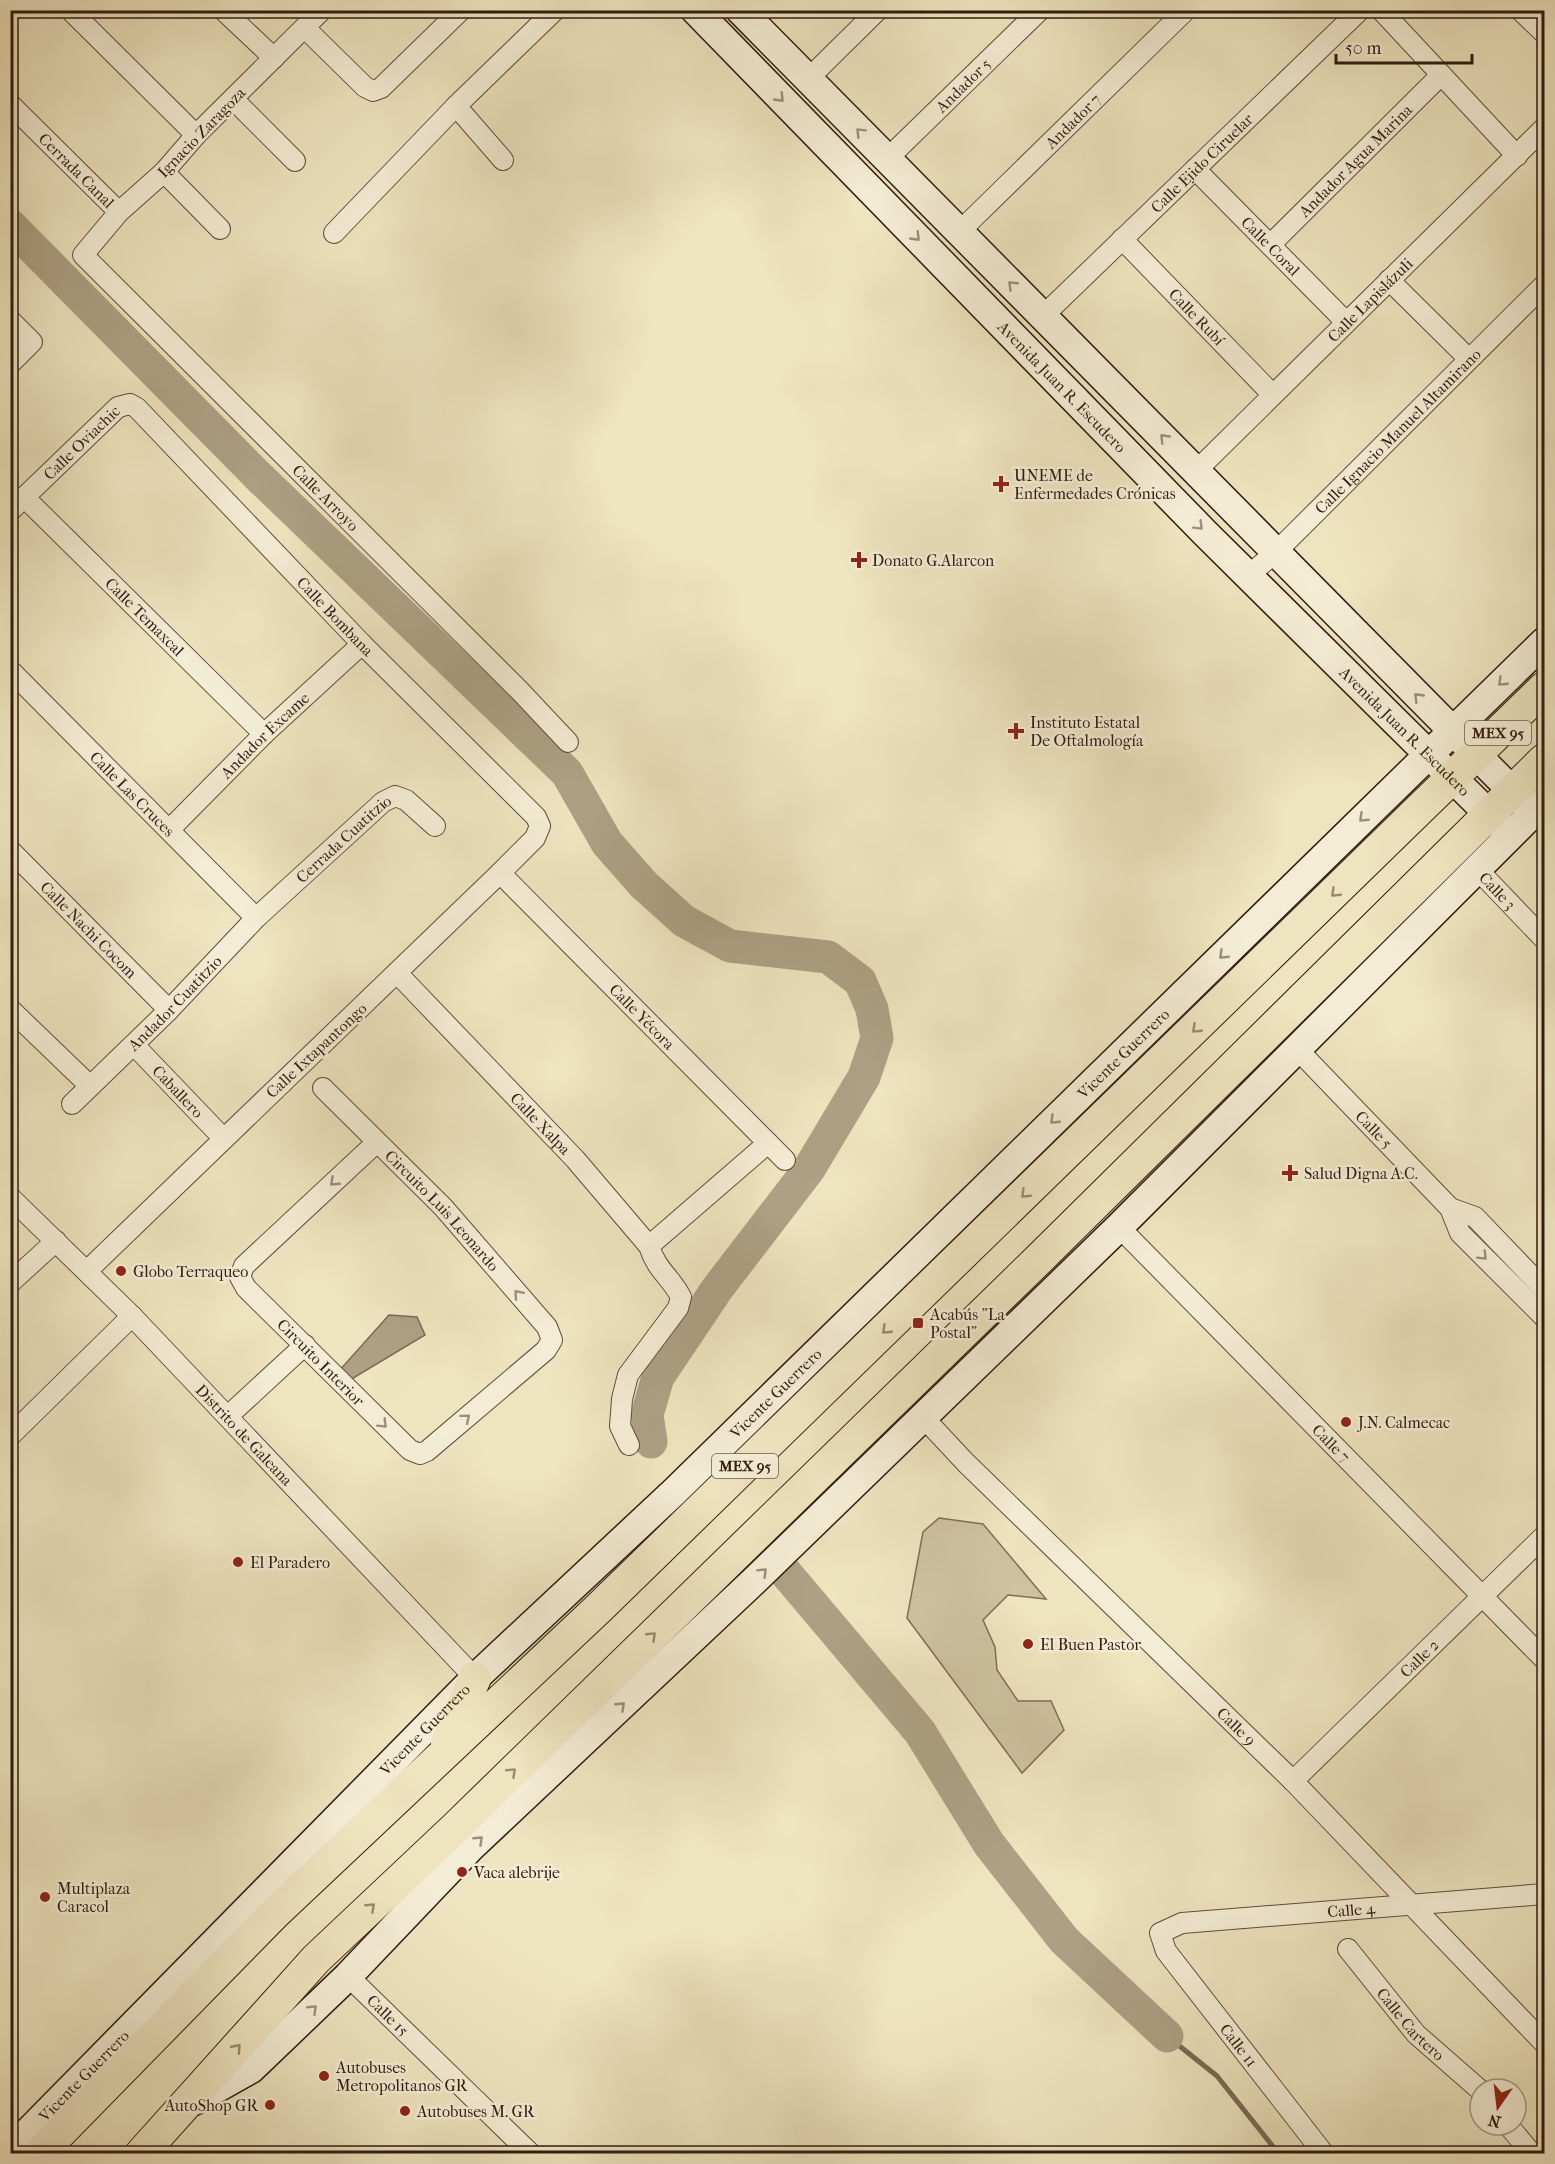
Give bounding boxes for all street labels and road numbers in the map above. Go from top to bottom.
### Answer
street label: Andador 5 [931,54,995,117]
street label: Ignacio Zaragoza [153,83,250,181]
street label: Andador 7 [1040,90,1105,153]
street label: Andador Agua Marina [1294,100,1417,222]
street label: Calle Ejido Ciruelar [1147,109,1257,217]
street label: Cerrada Canal [35,129,119,212]
street label: Calle Coral [1237,213,1304,280]
street label: Calle Lapislázuli [1324,254,1417,346]
street label: Calle Rubí [1165,285,1229,350]
street label: Avenida Juan R. Escudero [993,317,1130,457]
street label: Calle Ignacio Manuel Altamirano [1311,345,1485,518]
street label: Calle Oviachic [39,402,124,484]
street label: Calle Arroyo [288,461,363,535]
street label: Calle Bombana [293,573,378,661]
street label: Calle Temaxcal [101,574,188,660]
street label: Avenida Juan R. Escudero [1335,662,1474,800]
street label: Andador Excame [216,688,313,783]
road number: MEX 95 [1465,721,1531,745]
street label: Calle Las Cruces [86,747,179,840]
street label: Cerrada Cuatitzio [292,791,394,887]
street label: Calle 3 [1475,868,1520,914]
street label: Calle Nachi Cocom [36,877,141,983]
street label: Andador Cuatitzio [123,952,226,1055]
street label: Calle Yécora [605,980,679,1054]
street label: Calle Ixtapantongo [262,999,371,1102]
street label: Vicente Guerrero [1073,1005,1173,1103]
street label: Caballero [148,1061,207,1122]
street label: Calle Xalpa [506,1089,575,1159]
street label: Calle 5 [1351,1107,1396,1153]
street label: Circuito Luis Leonardo [381,1146,503,1275]
street label: Circuito Interior [273,1315,368,1410]
street label: Vicente Guerrero [725,1344,826,1443]
street label: Distrito de Galeana [192,1380,297,1490]
street label: Calle 7 [1308,1420,1354,1467]
road number: MEX 95 [712,1454,778,1478]
street label: Calle 2 [1396,1635,1443,1681]
street label: Vicente Guerrero [375,1680,474,1780]
street label: Calle 9 [1213,1704,1260,1750]
street label: Calle 4 [1327,1899,1376,1921]
street label: Calle Cartero [1373,1984,1448,2065]
street label: Calle 15 [363,1991,413,2040]
street label: Calle 11 [1216,2020,1261,2071]
street label: Vicente Guerrero [34,2026,133,2126]

